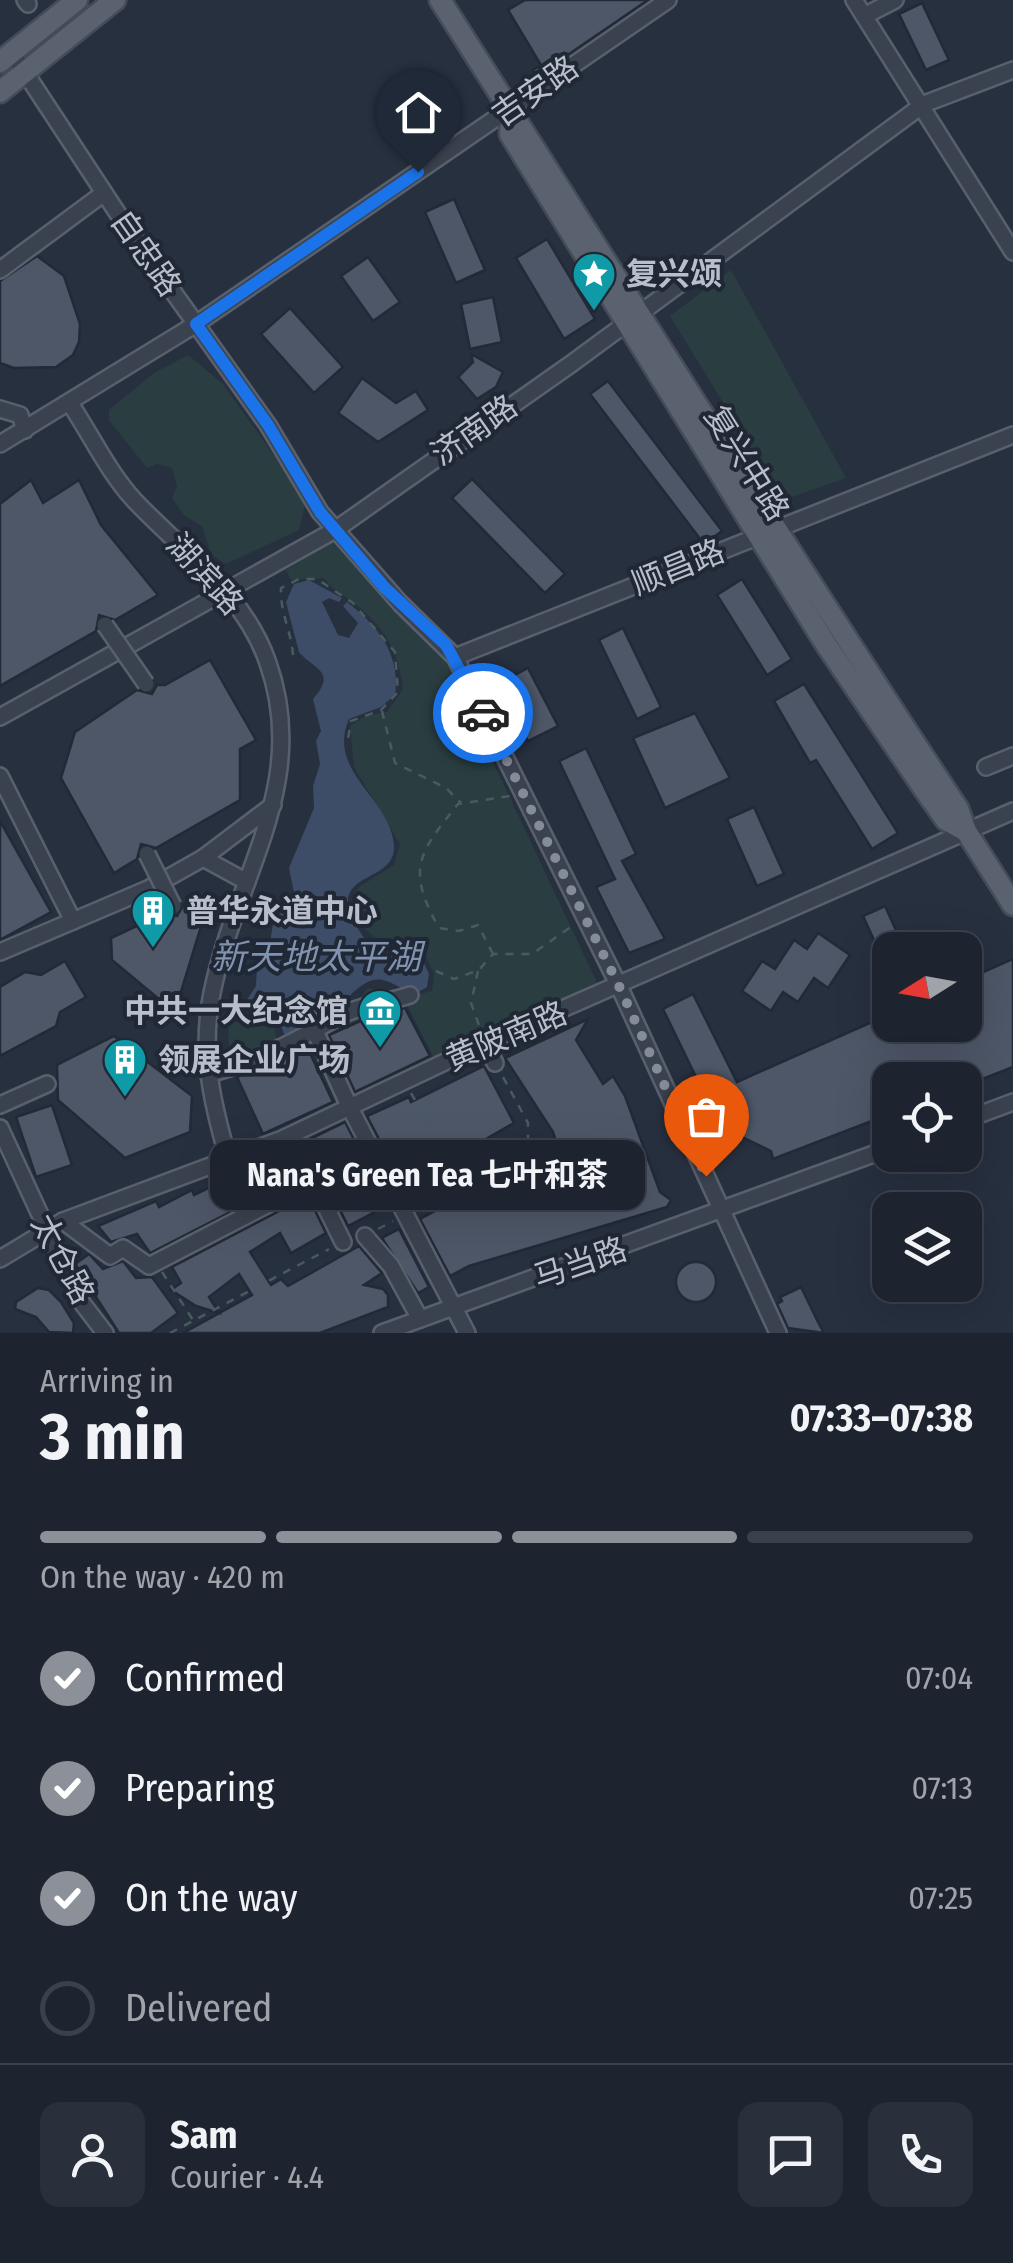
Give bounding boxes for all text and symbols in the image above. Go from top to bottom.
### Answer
street label: 吉安路 [485,48,585,134]
pin [376,70,461,173]
icon: home [391,85,446,140]
street label: 自忠路 [103,203,189,303]
place icon: 复兴颂 [571,251,617,312]
place label: 复兴颂 [626,255,722,293]
street label: 济南路 [424,387,524,473]
street label: 复兴中路 [697,399,797,527]
street label: 湖滨路 [159,526,251,622]
street label: 顺昌路 [626,531,730,603]
courier [433,663,533,763]
icon: car [456,686,511,741]
building icon: 普华永道中心 [130,888,176,949]
place label: 普华永道中心 [186,892,378,930]
north arrow [872,932,982,1042]
map controls [872,932,982,1302]
water label: 新天地太平湖 [211,936,426,978]
museum icon: 中共一大纪念馆 [357,988,403,1049]
place label: 中共一大纪念馆 [124,992,348,1030]
street label: 黄陂南路 [440,994,572,1078]
building icon: 领展企业广场 [102,1037,148,1098]
place label: 领展企业广场 [158,1041,350,1079]
button: locate [872,1062,982,1172]
pin [664,1074,749,1177]
icon: bag [679,1089,734,1144]
callout: Nana's Green Tea 七叶和茶 [211,1141,646,1211]
text: Nana's Green Tea 七叶和茶 [247,1156,608,1194]
button: layers [872,1192,982,1302]
street label: 太仓路 [24,1208,102,1310]
street label: 马当路 [528,1229,632,1297]
text: Arriving in [40,1362,174,1400]
text: 07:33–07:38 [790,1395,973,1441]
text: 3 min [40,1398,185,1476]
text: On the way · 420 m [40,1558,285,1596]
icon: check [40,1651,95,1706]
text: Confirmed [125,1655,285,1701]
text: 07:04 [905,1659,973,1697]
icon: check [40,1761,95,1816]
text: Preparing [125,1765,274,1811]
text: 07:13 [912,1769,973,1807]
icon: check [40,1871,95,1926]
text: On the way [125,1875,297,1921]
text: 07:25 [908,1879,973,1917]
text: Delivered [125,1985,272,2031]
button: person [40,2102,145,2207]
button: chat [738,2102,843,2207]
button: phone [868,2102,973,2207]
text: Sam [170,2112,238,2158]
text: Courier · 4.4 [170,2158,324,2196]

